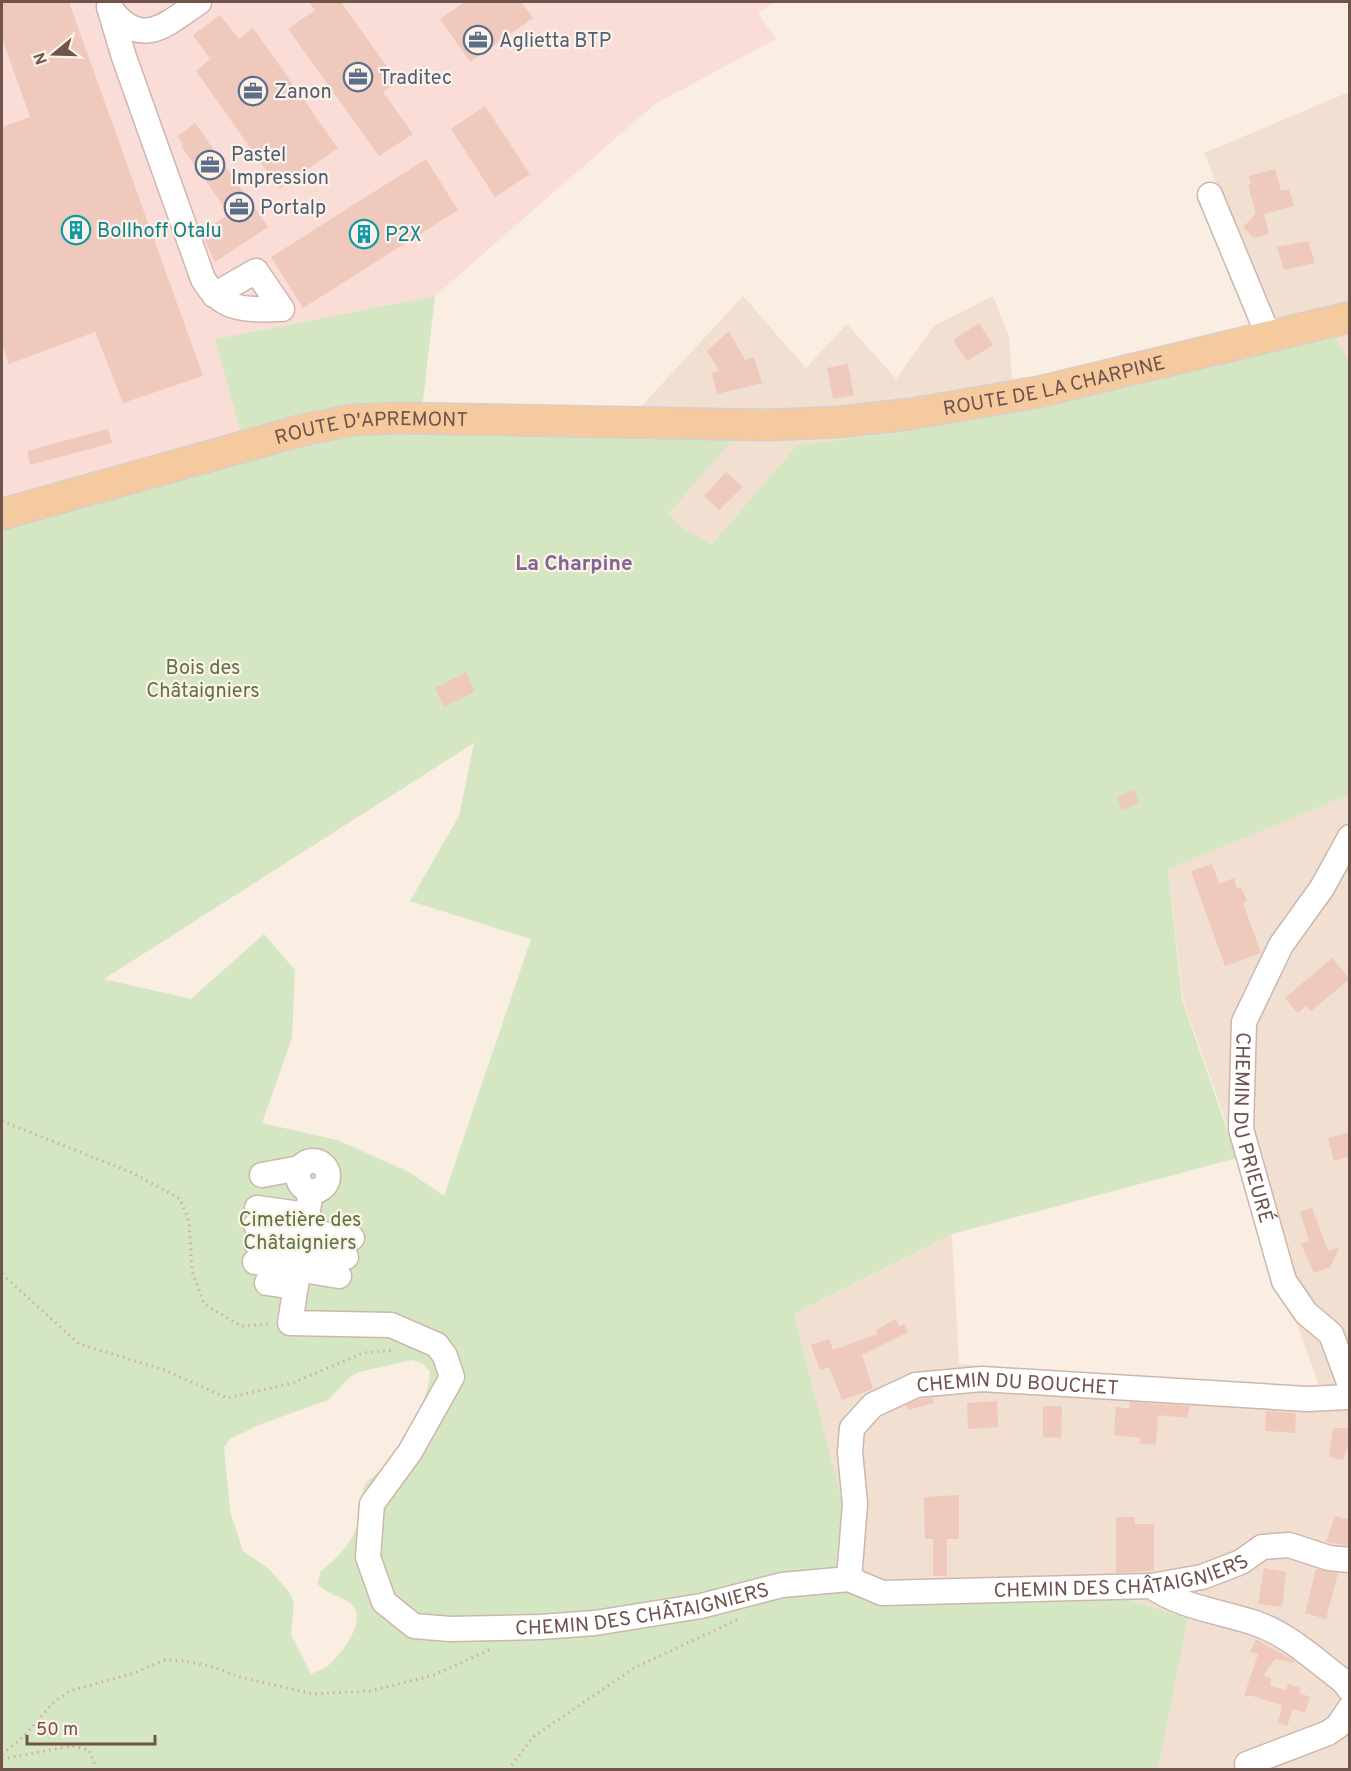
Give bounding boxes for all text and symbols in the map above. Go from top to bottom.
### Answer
north arrow [24,24,84,84]
office icon: Aglietta BTP [462,24,494,56]
place label: Aglietta BTP [499,29,611,55]
text: N [30,50,53,67]
office icon: Traditec [342,61,374,93]
place label: Traditec [379,66,452,92]
office icon: Zanon [237,75,269,107]
place label: Zanon [274,80,332,106]
place label: Pastel Impression [231,143,329,192]
office icon: Pastel Impression [194,149,226,181]
office icon: Portalp [223,191,255,223]
place label: Portalp [260,196,326,222]
building icon: Bollhoff Otalu [60,214,92,246]
building icon: P2X [348,218,380,250]
place label: Bollhoff Otalu [97,219,222,245]
place label: P2X [385,223,422,249]
street label: ROUTE DE LA CHARPINE [941,351,1168,423]
street label: ROUTE D'APREMONT [272,407,468,452]
district label: La Charpine [515,551,633,578]
park label: Bois des Châtaigniers [146,656,260,705]
street label: CHEMIN DU PRIEURÉ [1225,1032,1280,1226]
park label: Cimetière des Châtaigniers [239,1208,361,1257]
street label: CHEMIN DU BOUCHET [915,1368,1119,1402]
street label: CHEMIN DES CHÂTAIGNIERS [993,1549,1255,1605]
street label: CHEMIN DES CHÂTAIGNIERS [515,1578,772,1643]
scale bar [27,1708,154,1746]
text: 50 m [36,1719,78,1742]

